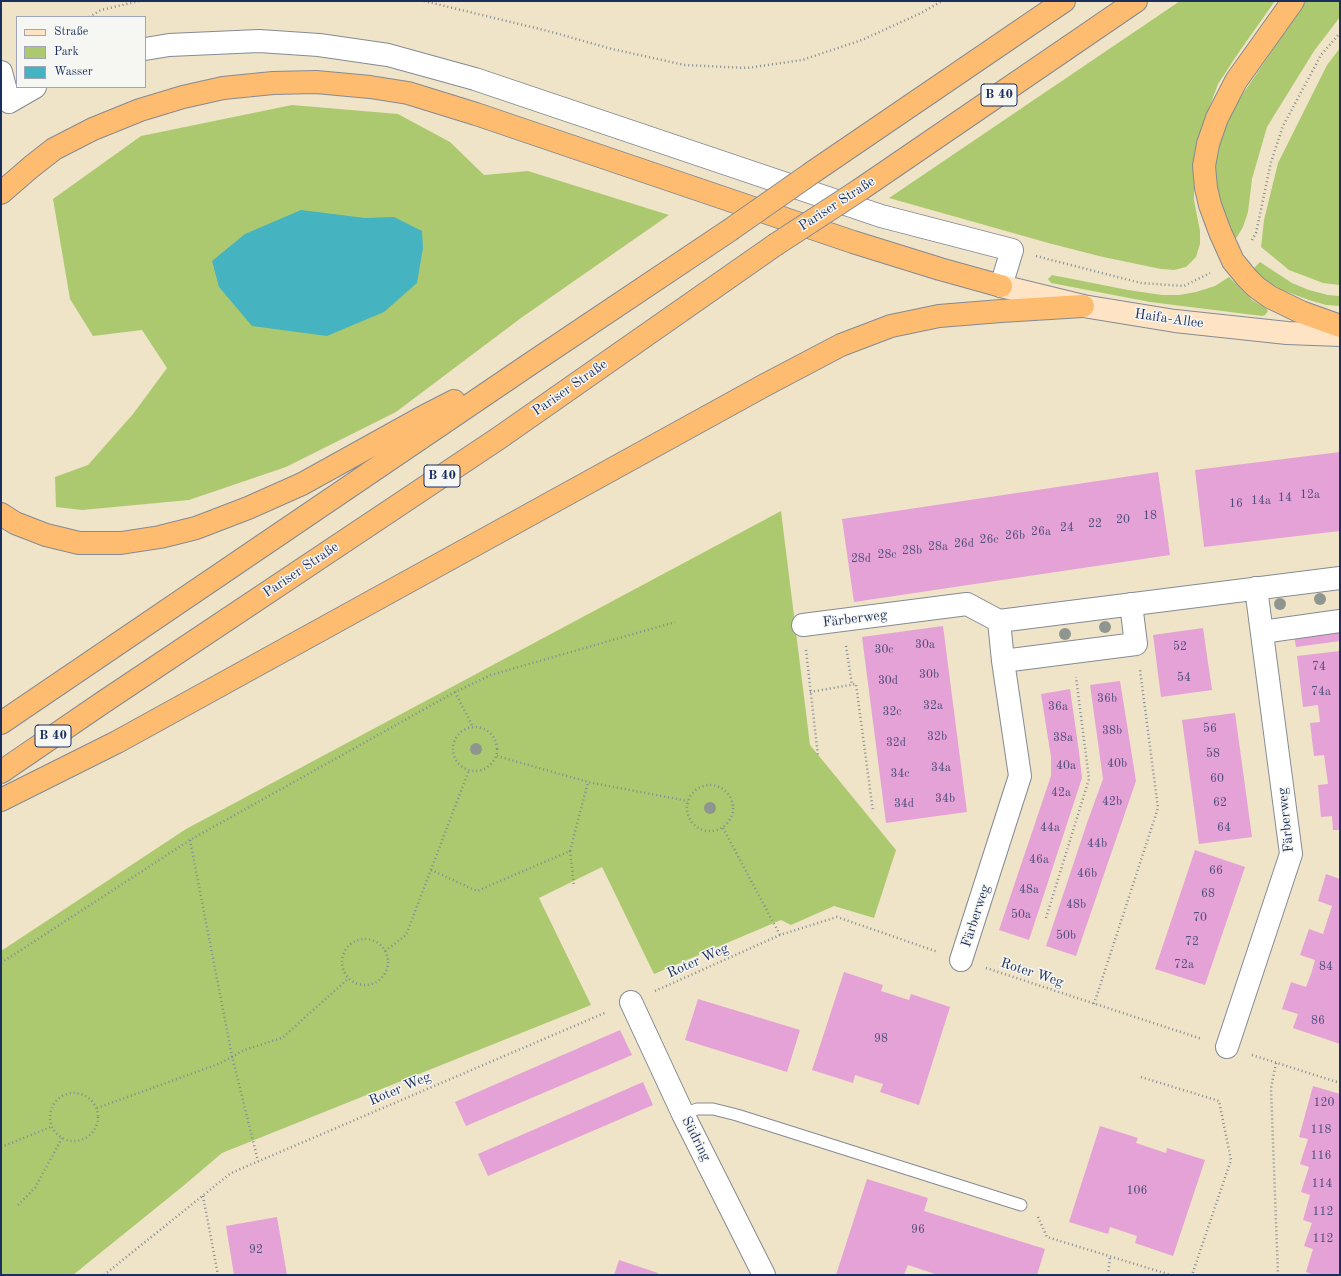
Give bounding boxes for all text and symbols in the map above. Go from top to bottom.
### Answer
legend [16,16,146,88]
text: Straße [54,26,88,38]
text: Park [54,46,79,58]
text: Wasser [54,66,93,78]
road number: B 40 [981,84,1017,106]
street label: Pariser Straße [796,173,878,235]
street label: Haifa-Allee [1133,306,1205,332]
street label: Pariser Straße [529,356,611,420]
road number: B 40 [424,465,460,487]
house number: 12a [1300,488,1320,502]
house number: 14 [1278,491,1292,505]
house number: 14a [1251,494,1271,508]
house number: 16 [1229,497,1243,511]
house number: 18 [1143,509,1157,523]
house number: 20 [1116,513,1130,527]
house number: 22 [1088,517,1102,531]
house number: 24 [1060,521,1074,535]
house number: 26a [1031,525,1051,539]
house number: 26b [1005,529,1025,543]
house number: 26c [979,533,999,547]
house number: 26d [954,537,974,551]
street label: Pariser Straße [260,539,342,601]
house number: 28a [928,540,948,554]
house number: 28b [902,544,922,558]
house number: 28c [877,548,897,562]
house number: 28d [851,552,871,566]
street label: Färberweg [822,607,888,631]
house number: 30a [915,638,935,652]
house number: 52 [1173,640,1187,654]
house number: 30c [874,643,894,657]
house number: 74 [1312,660,1326,674]
house number: 30b [919,668,939,682]
house number: 54 [1177,671,1191,685]
house number: 30d [878,674,898,688]
house number: 74a [1311,685,1331,699]
house number: 36b [1097,692,1117,706]
house number: 32a [923,699,943,713]
house number: 36a [1048,700,1068,714]
house number: 32c [882,705,902,719]
house number: 56 [1203,722,1217,736]
house number: 38b [1102,724,1122,738]
road number: B 40 [35,725,71,747]
house number: 32b [927,730,947,744]
house number: 38a [1053,731,1073,745]
house number: 32d [886,736,906,750]
house number: 58 [1206,747,1220,761]
house number: 40b [1107,757,1127,771]
house number: 40a [1056,759,1076,773]
house number: 34a [931,761,951,775]
house number: 34c [890,767,910,781]
house number: 60 [1210,772,1224,786]
house number: 42a [1051,786,1071,800]
street label: Färberweg [1274,787,1298,853]
house number: 34b [935,792,955,806]
house number: 42b [1102,795,1122,809]
house number: 62 [1213,796,1227,810]
house number: 34d [894,797,914,811]
house number: 44a [1040,821,1060,835]
house number: 64 [1217,821,1231,835]
house number: 44b [1087,837,1107,851]
house number: 46a [1029,853,1049,867]
house number: 66 [1209,864,1223,878]
house number: 46b [1077,867,1097,881]
street label: Färberweg [958,883,994,949]
house number: 48a [1019,883,1039,897]
house number: 68 [1201,887,1215,901]
house number: 48b [1066,898,1086,912]
house number: 50a [1011,908,1031,922]
house number: 70 [1193,911,1207,925]
house number: 50b [1056,929,1076,943]
house number: 72 [1185,935,1199,949]
street label: Roter Weg [665,940,731,982]
street label: Roter Weg [998,955,1066,991]
house number: 72a [1174,958,1194,972]
house number: 84 [1319,960,1333,974]
house number: 86 [1311,1014,1325,1028]
house number: 98 [874,1032,888,1046]
street label: Roter Weg [367,1068,433,1110]
house number: 120 [1314,1096,1334,1110]
street label: Südring [678,1114,714,1164]
house number: 118 [1311,1123,1331,1137]
house number: 116 [1311,1149,1331,1163]
house number: 114 [1312,1177,1332,1191]
house number: 106 [1127,1184,1147,1198]
house number: 112 [1313,1205,1333,1219]
house number: 96 [911,1223,925,1237]
house number: 112 [1313,1232,1333,1246]
house number: 92 [249,1243,263,1257]

